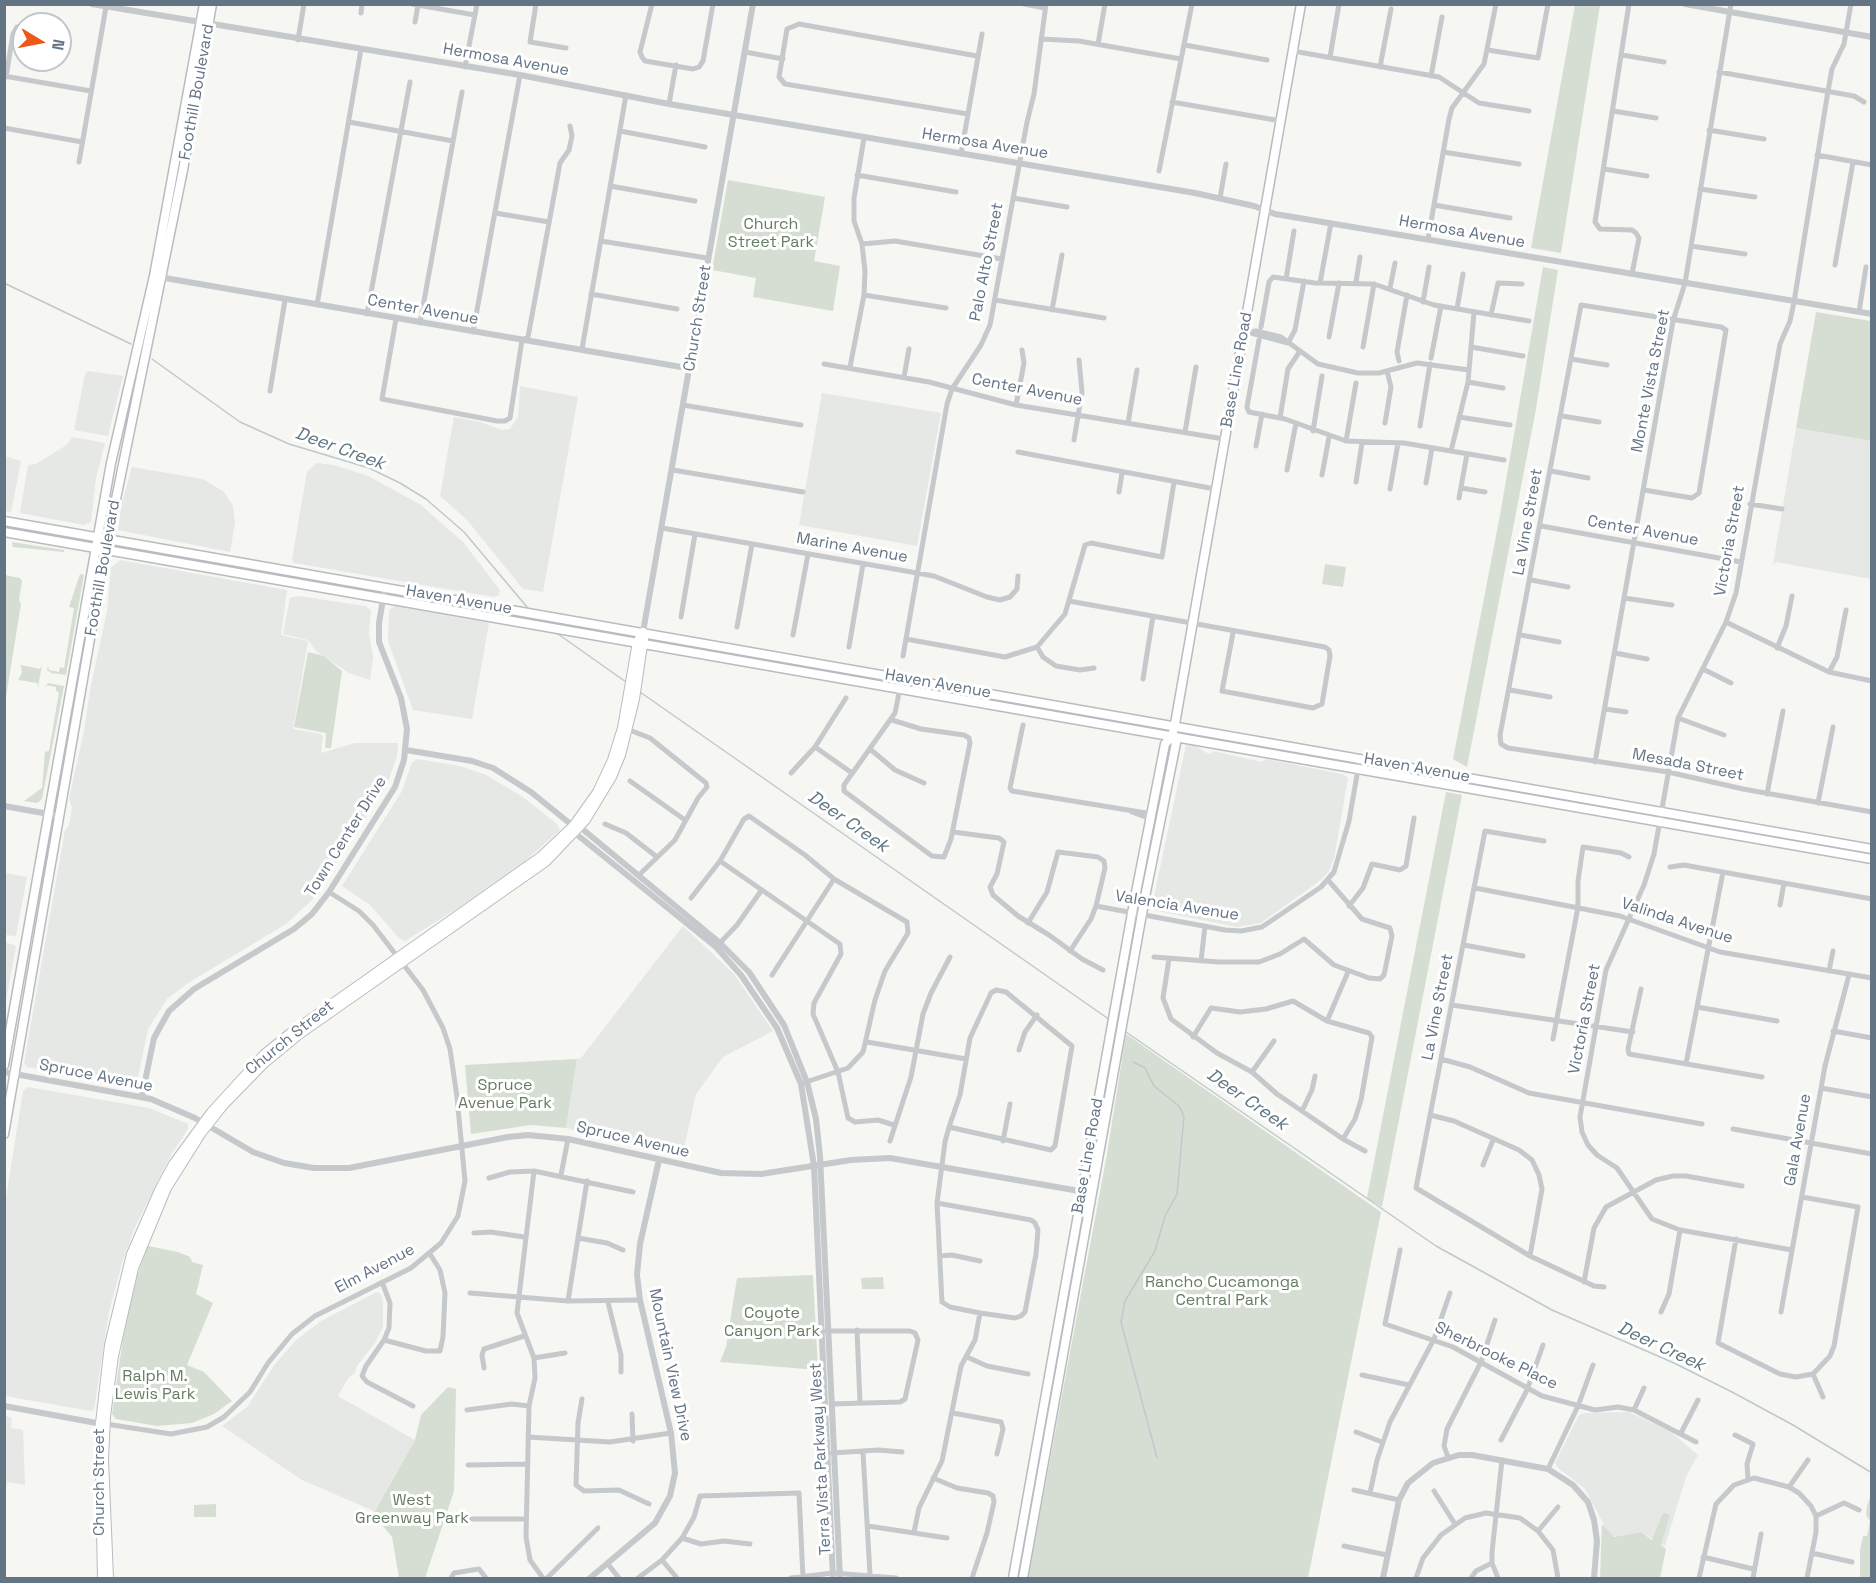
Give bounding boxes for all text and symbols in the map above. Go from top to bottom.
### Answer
north arrow [12,12,72,72]
street label: Foothill Boulevard [176,22,218,162]
text: N [47,38,70,52]
street label: Hermosa Avenue [441,39,571,81]
street label: Hermosa Avenue [920,125,1050,163]
street label: Palo Alto Street [966,201,1008,323]
street label: Hermosa Avenue [1397,211,1527,253]
park label: Church Street Park [728,215,814,253]
street label: Church Street [680,263,716,373]
street label: Center Avenue [366,291,480,329]
street label: Monte Vista Street [1628,308,1674,454]
street label: Base Line Road [1217,311,1257,429]
street label: Center Avenue [970,370,1084,410]
water label: Deer Creek [292,423,388,475]
street label: La Vine Street [1509,467,1547,577]
street label: Victoria Street [1711,484,1749,598]
street label: Foothill Boulevard [82,498,124,638]
street label: Center Avenue [1586,512,1700,550]
street label: Marine Avenue [795,529,909,567]
street label: Haven Avenue [404,581,514,619]
street label: Haven Avenue [883,665,993,703]
street label: Mesada Street [1631,745,1745,785]
street label: Haven Avenue [1362,749,1472,787]
street label: Town Center Drive [301,773,391,901]
water label: Deer Creek [803,786,893,858]
street label: Valencia Avenue [1114,887,1240,925]
street label: Valinda Avenue [1619,894,1735,948]
street label: La Vine Street [1418,952,1458,1062]
street label: Victoria Street [1565,962,1605,1076]
street label: Church Street [242,997,338,1079]
street label: Spruce Avenue [37,1056,155,1096]
water label: Deer Creek [1202,1064,1292,1136]
park label: Spruce Avenue Park [458,1076,552,1114]
street label: Gala Avenue [1780,1092,1816,1188]
street label: Base Line Road [1068,1097,1108,1215]
street label: Spruce Avenue [575,1118,691,1162]
street label: Elm Avenue [332,1240,418,1298]
park label: Rancho Cucamonga Central Park [1145,1273,1299,1311]
street label: Mountain View Drive [644,1287,696,1443]
park label: Coyote Canyon Park [724,1304,820,1342]
water label: Deer Creek [1614,1317,1708,1377]
street label: Sherbrooke Place [1431,1318,1561,1394]
street label: Terra Vista Parkway West [806,1362,836,1556]
park label: Ralph M. Lewis Park [115,1367,195,1405]
street label: Church Street [90,1428,110,1536]
park label: West Greenway Park [355,1491,469,1529]

